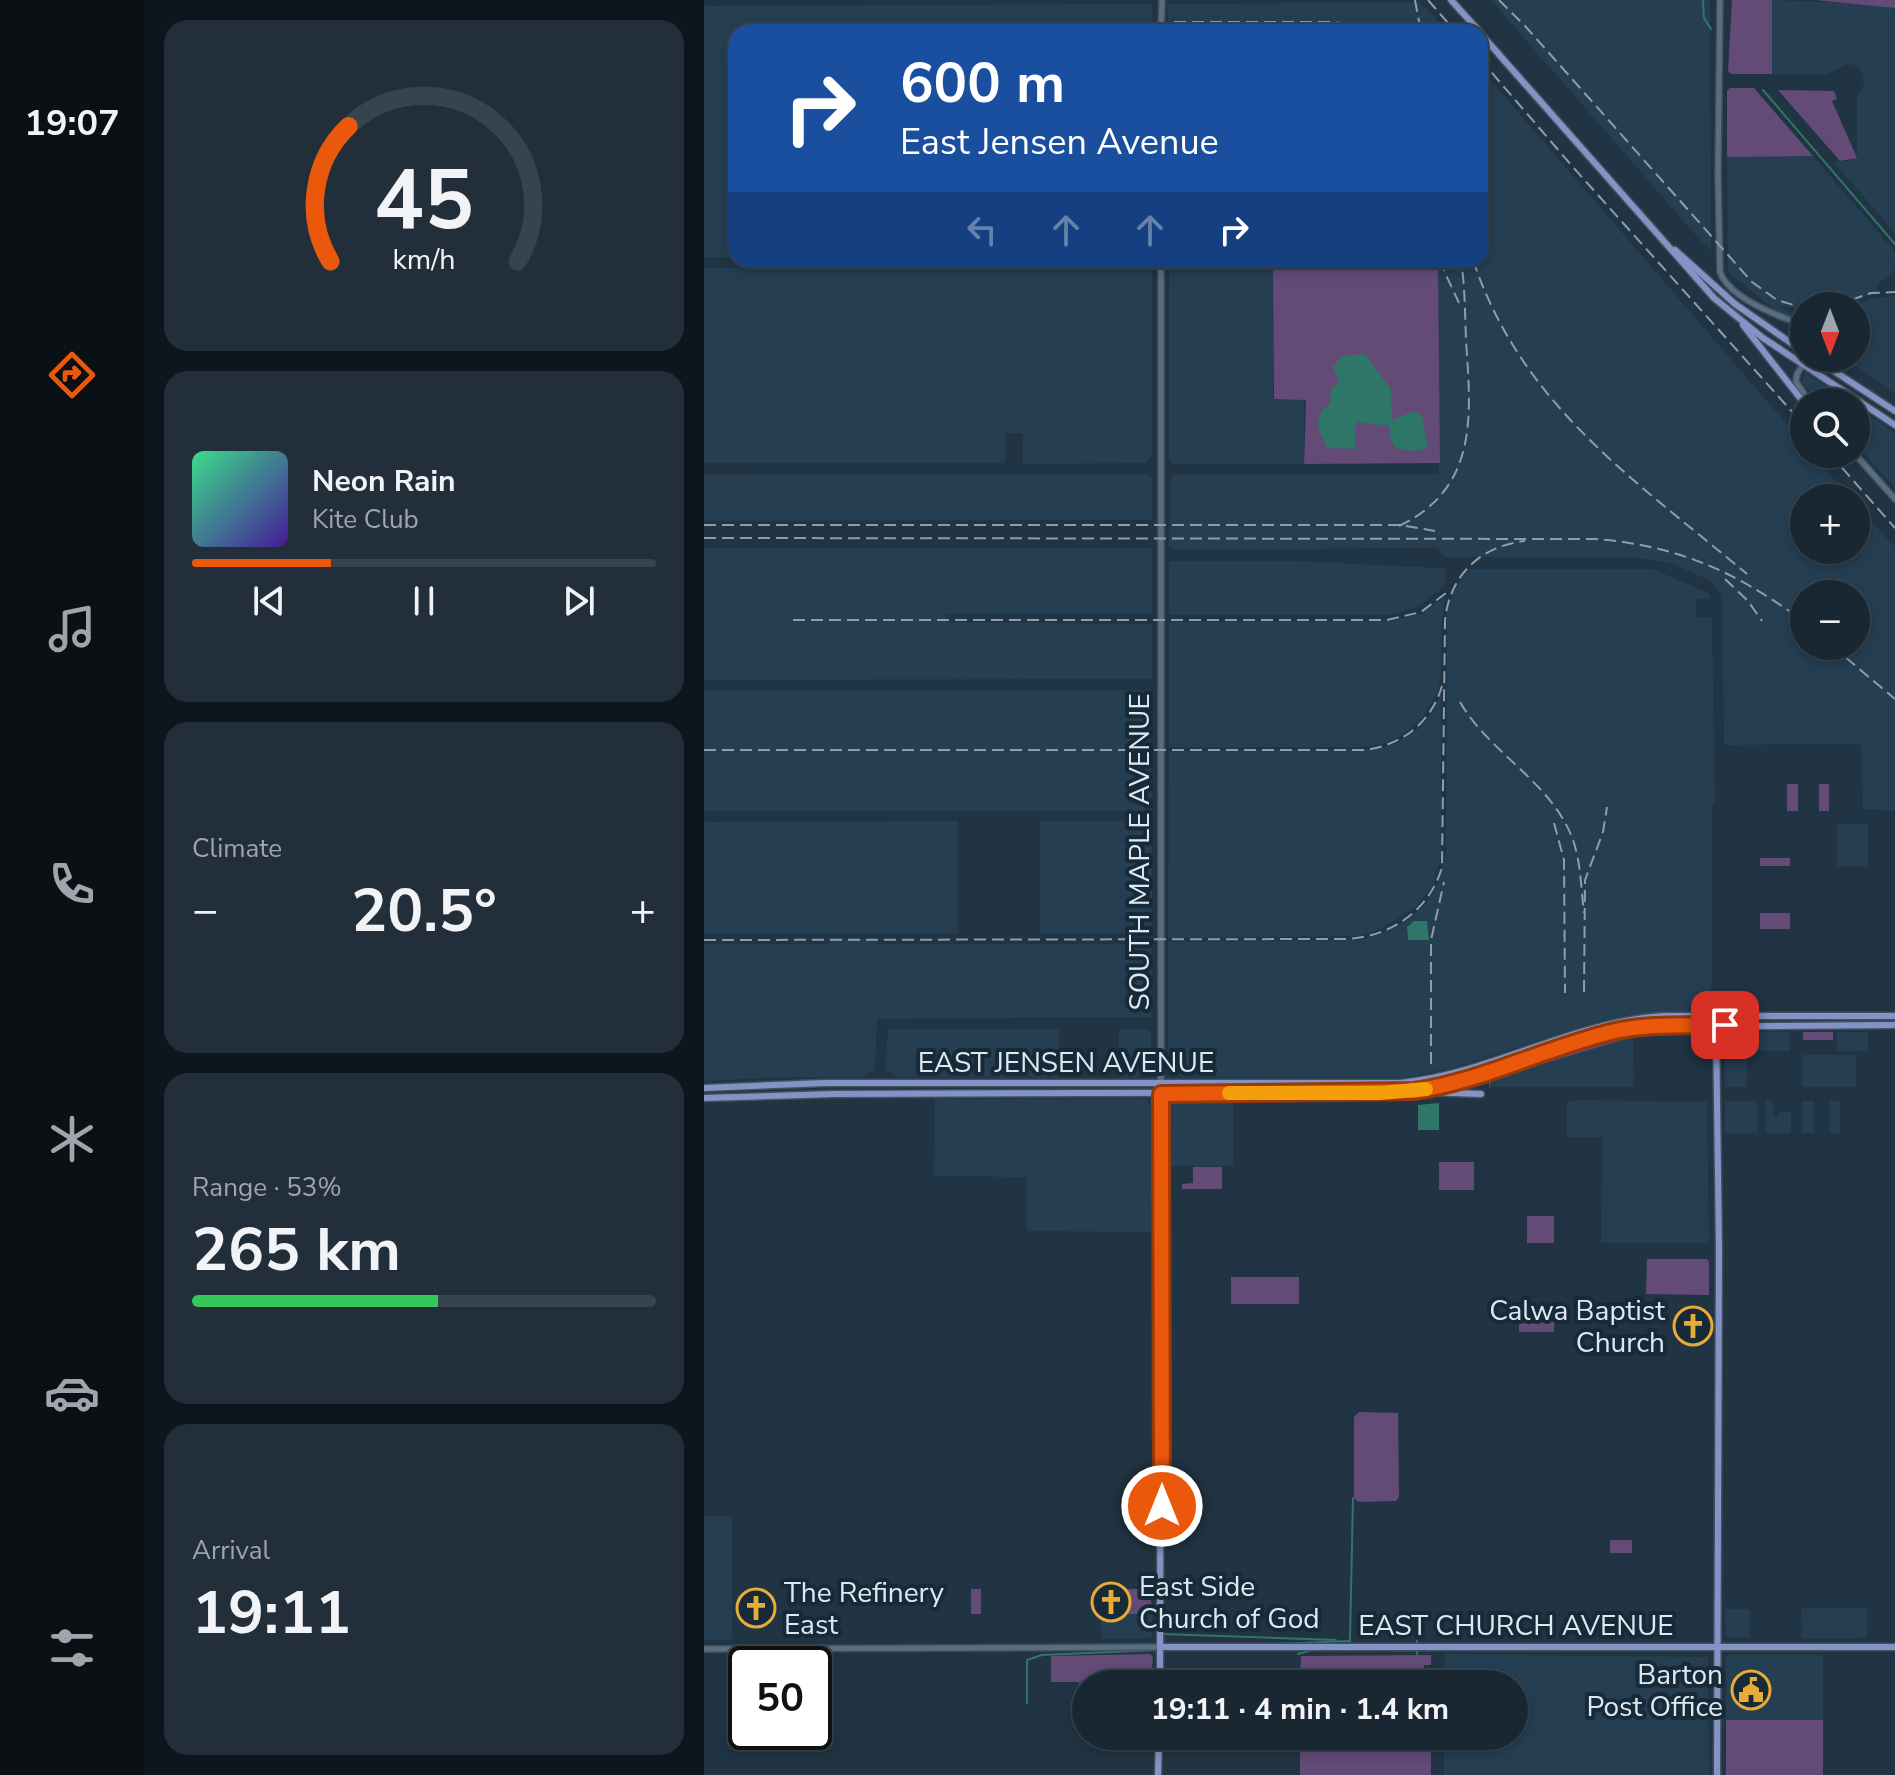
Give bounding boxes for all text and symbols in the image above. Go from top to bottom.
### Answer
text: 600 m [900,45,1065,122]
icon: right [768,56,872,160]
text: 19:07 [24,99,120,148]
text: East Jensen Avenue [900,118,1219,167]
text: 45 [374,143,474,256]
icon: left [960,208,1004,252]
icon: ahead [1044,208,1088,252]
icon: ahead [1128,208,1172,252]
icon: right [1212,208,1256,252]
text: km/h [393,240,455,279]
north arrow [1790,292,1870,372]
map controls [1790,292,1870,660]
icon: directions [44,347,100,403]
button: search [1790,388,1870,468]
text: Neon Rain [312,461,456,502]
button: + [1790,484,1870,564]
text: Kite Club [312,502,419,537]
icon: previous [247,579,291,623]
icon: pause [402,579,446,623]
icon: next [557,579,601,623]
button: − [1790,580,1870,660]
icon: music [44,601,100,657]
street label: SOUTH MAPLE AVENUE [1121,693,1159,1011]
text: Climate [192,831,282,866]
icon: phone [44,856,100,912]
text: 20.5° [351,870,497,952]
text: − [192,881,218,941]
text: + [630,881,656,941]
pin [1691,991,1759,1059]
icon: arrive [1703,1003,1747,1047]
street label: EAST JENSEN AVENUE [918,1044,1214,1082]
icon: climate [44,1111,100,1167]
text: Range · 53% [192,1170,342,1205]
text: 265 km [192,1209,401,1291]
place label: Calwa Baptist Church [1489,1292,1665,1362]
church icon: Calwa Baptist Church [1672,1305,1714,1347]
icon: car [44,1365,100,1421]
position arrow [1120,1464,1204,1548]
text: Arrival [192,1533,270,1568]
place label: East Side Church of God [1139,1568,1320,1638]
text: 19:11 [192,1572,351,1654]
place label: The Refinery East [784,1574,944,1644]
church icon: East Side Church of God [1090,1581,1132,1623]
church icon: The Refinery East [735,1587,777,1629]
street label: EAST CHURCH AVENUE [1358,1607,1674,1645]
icon: filters [44,1620,100,1676]
speed limit sign: 50 [728,1646,832,1750]
place label: Barton Post Office [1586,1656,1723,1726]
public building icon: Barton Post Office [1730,1669,1772,1711]
text: 19:11 · 4 min · 1.4 km [1151,1689,1449,1730]

